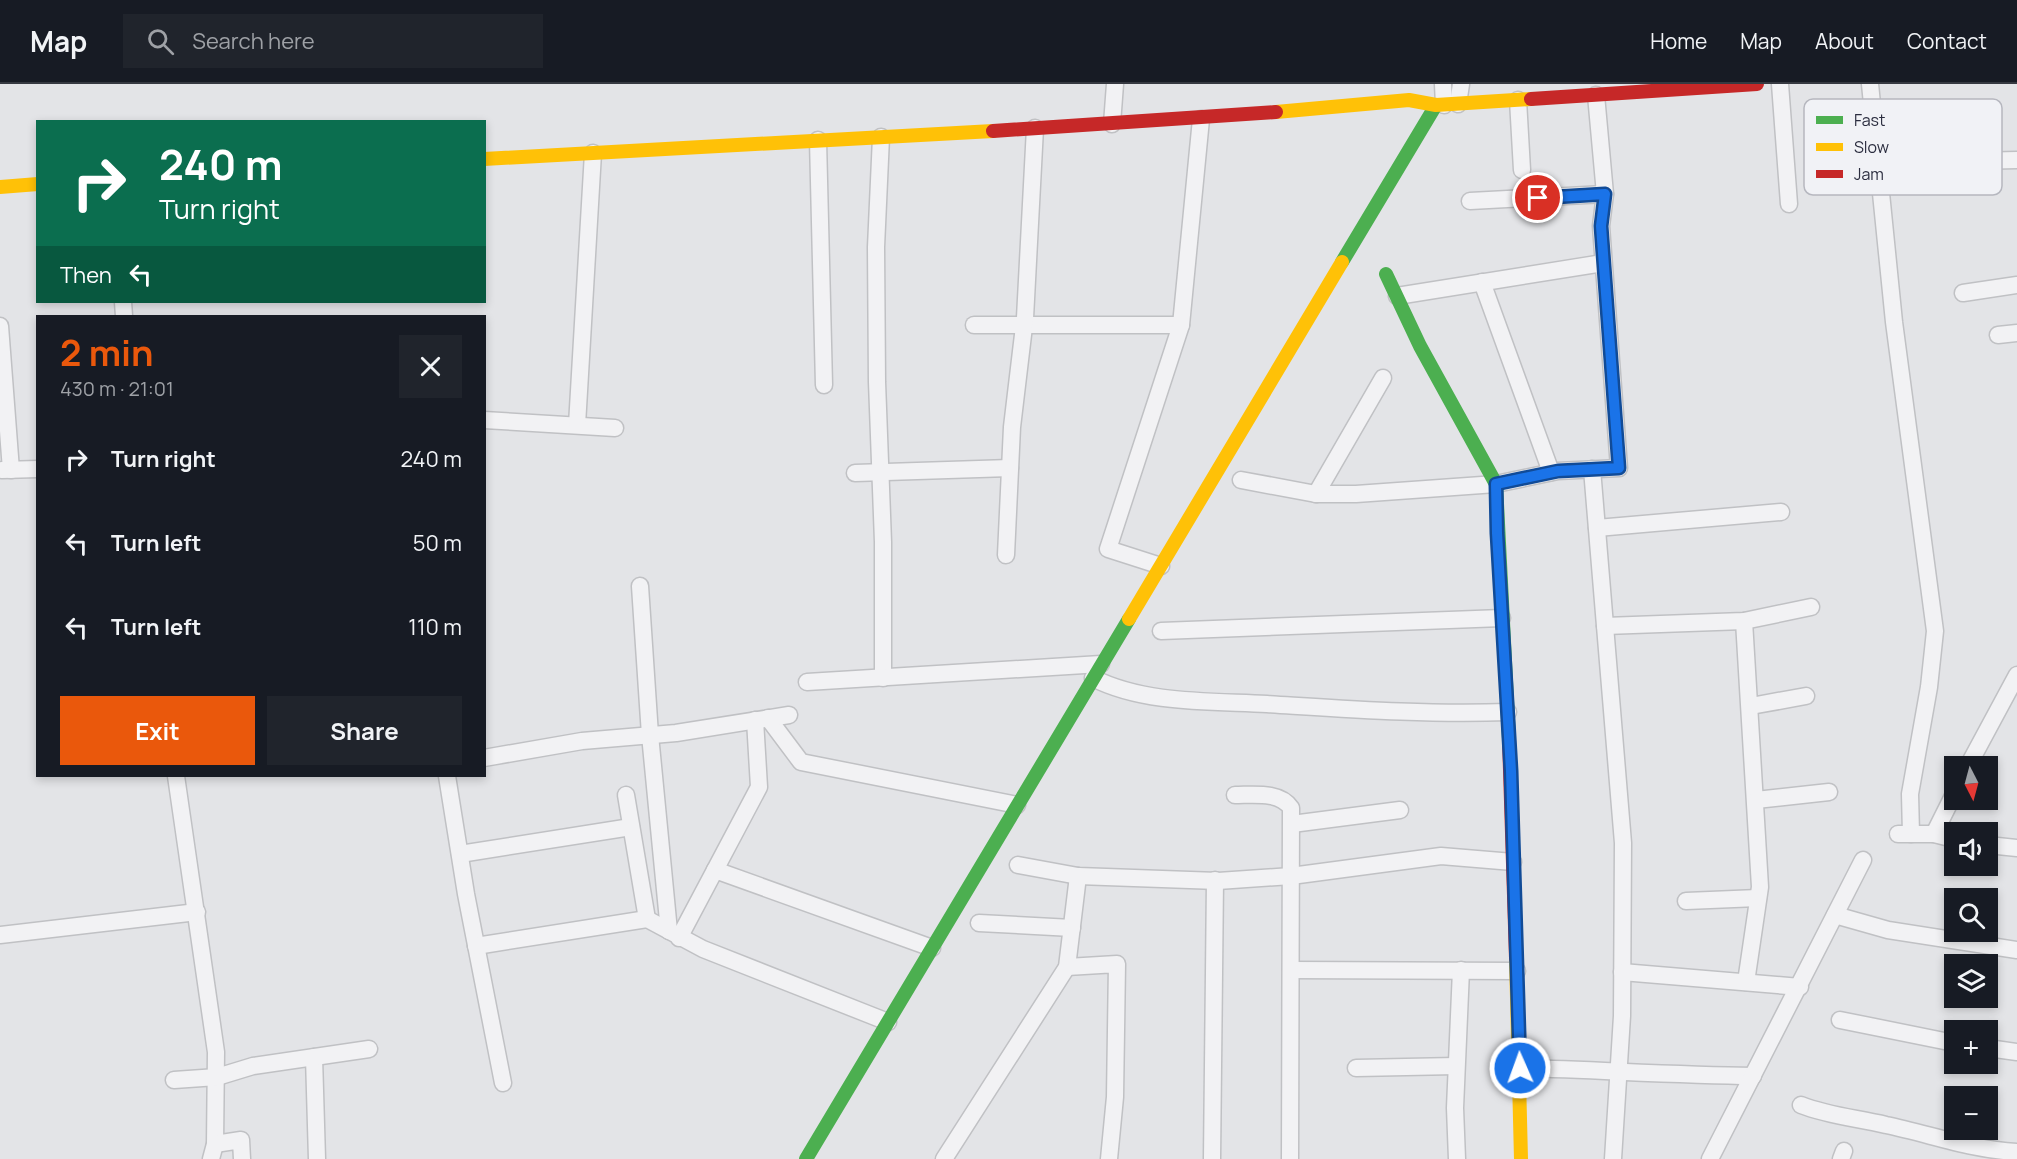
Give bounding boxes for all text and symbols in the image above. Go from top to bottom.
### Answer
search box [123,14,543,68]
text: Map [30,22,87,60]
icon: search [144,25,177,58]
text: Search here [192,26,315,56]
text: Home [1650,27,1707,55]
text: Map [1740,27,1782,55]
text: About [1815,27,1874,55]
text: Contact [1907,27,1987,55]
legend [1804,99,2002,195]
text: Fast [1854,109,1885,131]
text: 240 m [159,135,283,193]
text: Slow [1854,136,1889,158]
icon: right [60,144,138,222]
text: Jam [1854,163,1884,185]
pin [1512,172,1563,223]
icon: arrive [1521,181,1554,214]
text: Turn right [159,190,280,227]
icon: left [124,258,157,291]
text: Then [60,260,112,290]
text: 2 min [60,328,154,377]
button: close [399,335,462,398]
text: 430 m · 21:01 [60,375,174,402]
icon: right [60,443,93,476]
text: Turn right [111,444,216,474]
text: 240 m [400,444,462,474]
icon: left [60,527,93,560]
text: Turn left [111,528,201,558]
text: 50 m [413,528,462,558]
icon: left [60,611,93,644]
text: Turn left [111,612,201,642]
text: 110 m [408,612,462,642]
button: Exit [60,696,255,765]
button: Share [267,696,462,765]
north arrow [1944,756,1998,810]
map controls [1944,756,1998,1140]
button: sound [1944,822,1998,876]
button: search [1944,888,1998,942]
button: layers [1944,954,1998,1008]
button: + [1944,1020,1998,1074]
position arrow [1488,1036,1552,1100]
button: − [1944,1086,1998,1140]

